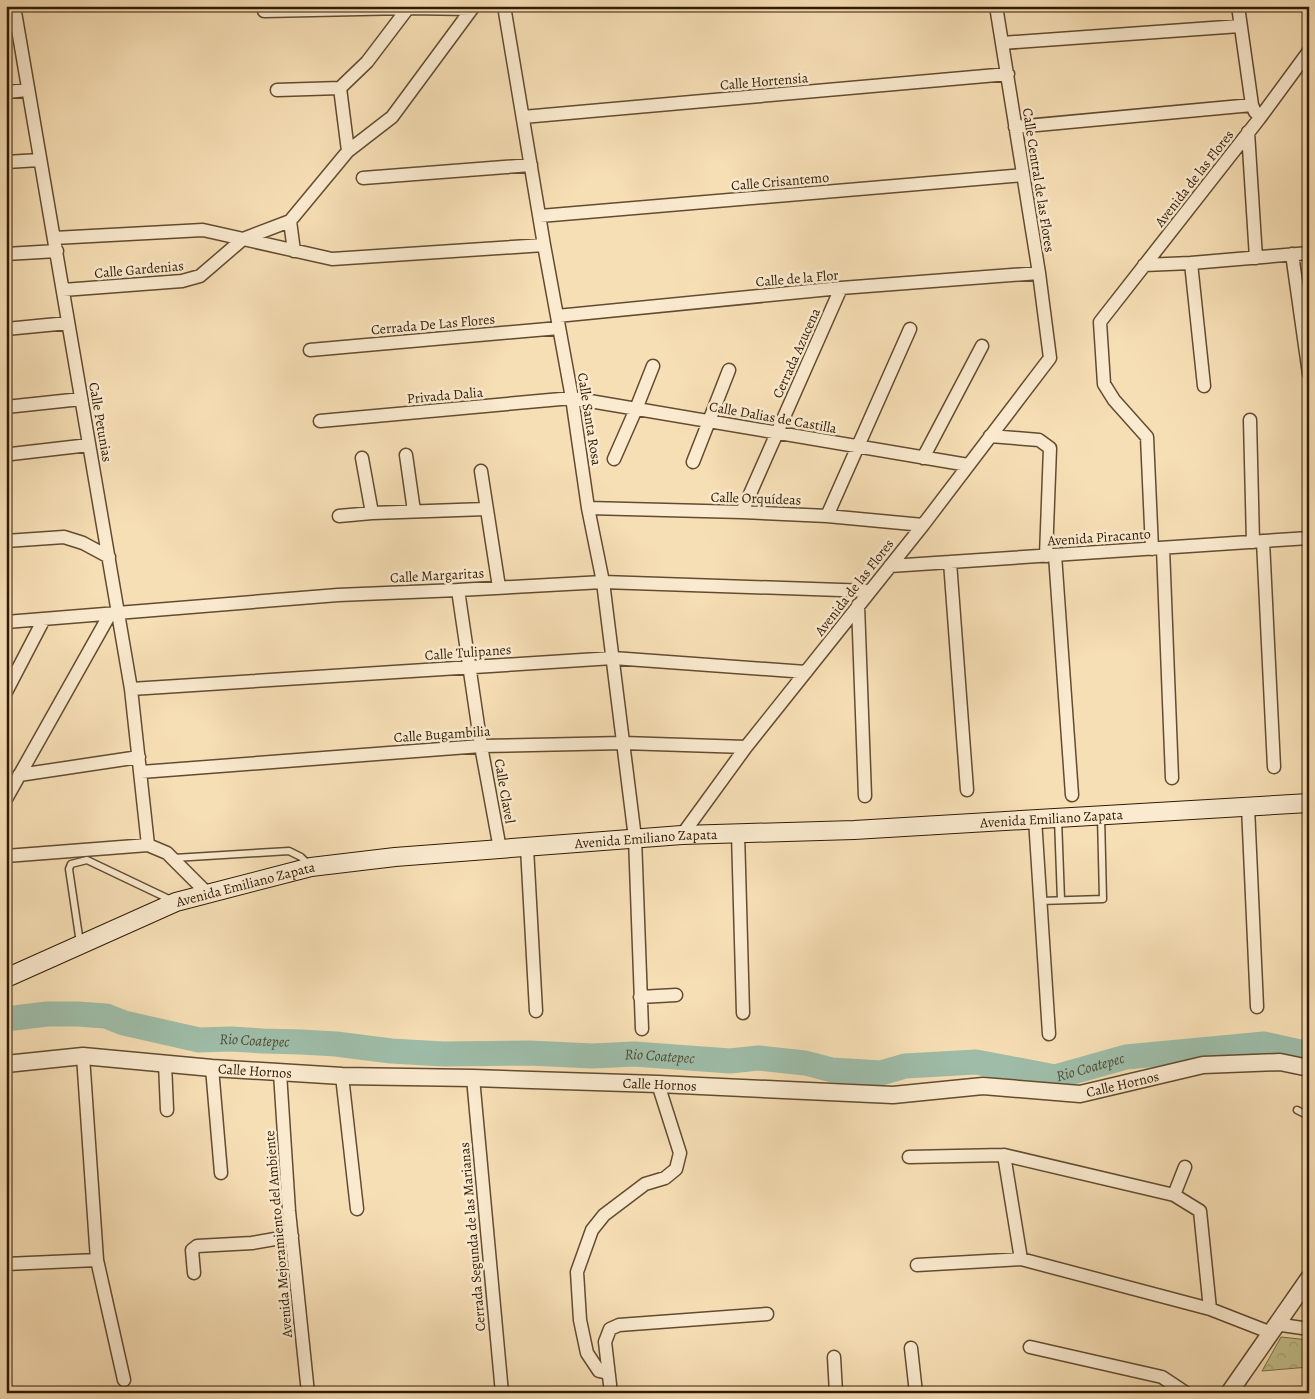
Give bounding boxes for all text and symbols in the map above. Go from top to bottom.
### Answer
street label: Calle Hortensia [719,68,809,95]
street label: Calle Central de las Flores [1018,107,1059,254]
street label: Avenida de las Flores [1150,126,1238,232]
street label: Calle Crisantemo [730,168,830,195]
street label: Calle Gardenias [94,256,185,283]
street label: Calle de la Flor [755,265,840,292]
street label: Cerrada Azucena [768,305,825,401]
street label: Cerrada De Las Flores [370,310,496,339]
street label: Calle Santa Rosa [573,371,606,467]
street label: Calle Petunias [84,381,117,463]
street label: Privada Dalia [406,383,484,408]
street label: Calle Dalias de Castilla [708,397,839,438]
street label: Calle Orquídeas [710,487,802,510]
street label: Avenida Piracanto [1046,524,1151,551]
street label: Avenida de las Flores [810,535,898,641]
street label: Calle Margaritas [389,564,485,587]
street label: Calle Tulipanes [424,640,512,665]
street label: Calle Bugambilia [393,722,492,747]
street label: Calle Clavel [489,757,520,825]
street label: Avenida Emiliano Zapata [979,805,1124,833]
street label: Avenida Emiliano Zapata [573,825,718,853]
street label: Avenida Emiliano Zapata [173,858,316,912]
water label: Rio Coatepec [219,1029,290,1052]
water label: Rio Coatepec [624,1044,696,1068]
water label: Rio Coatepec [1054,1048,1127,1086]
street label: Calle Hornos [217,1059,293,1083]
street label: Calle Hornos [1084,1067,1161,1102]
street label: Calle Hornos [622,1074,697,1096]
street label: Avenida Mejoramiento del Ambiente [260,1130,297,1339]
street label: Cerrada Segunda de las Marianas [455,1142,490,1332]

